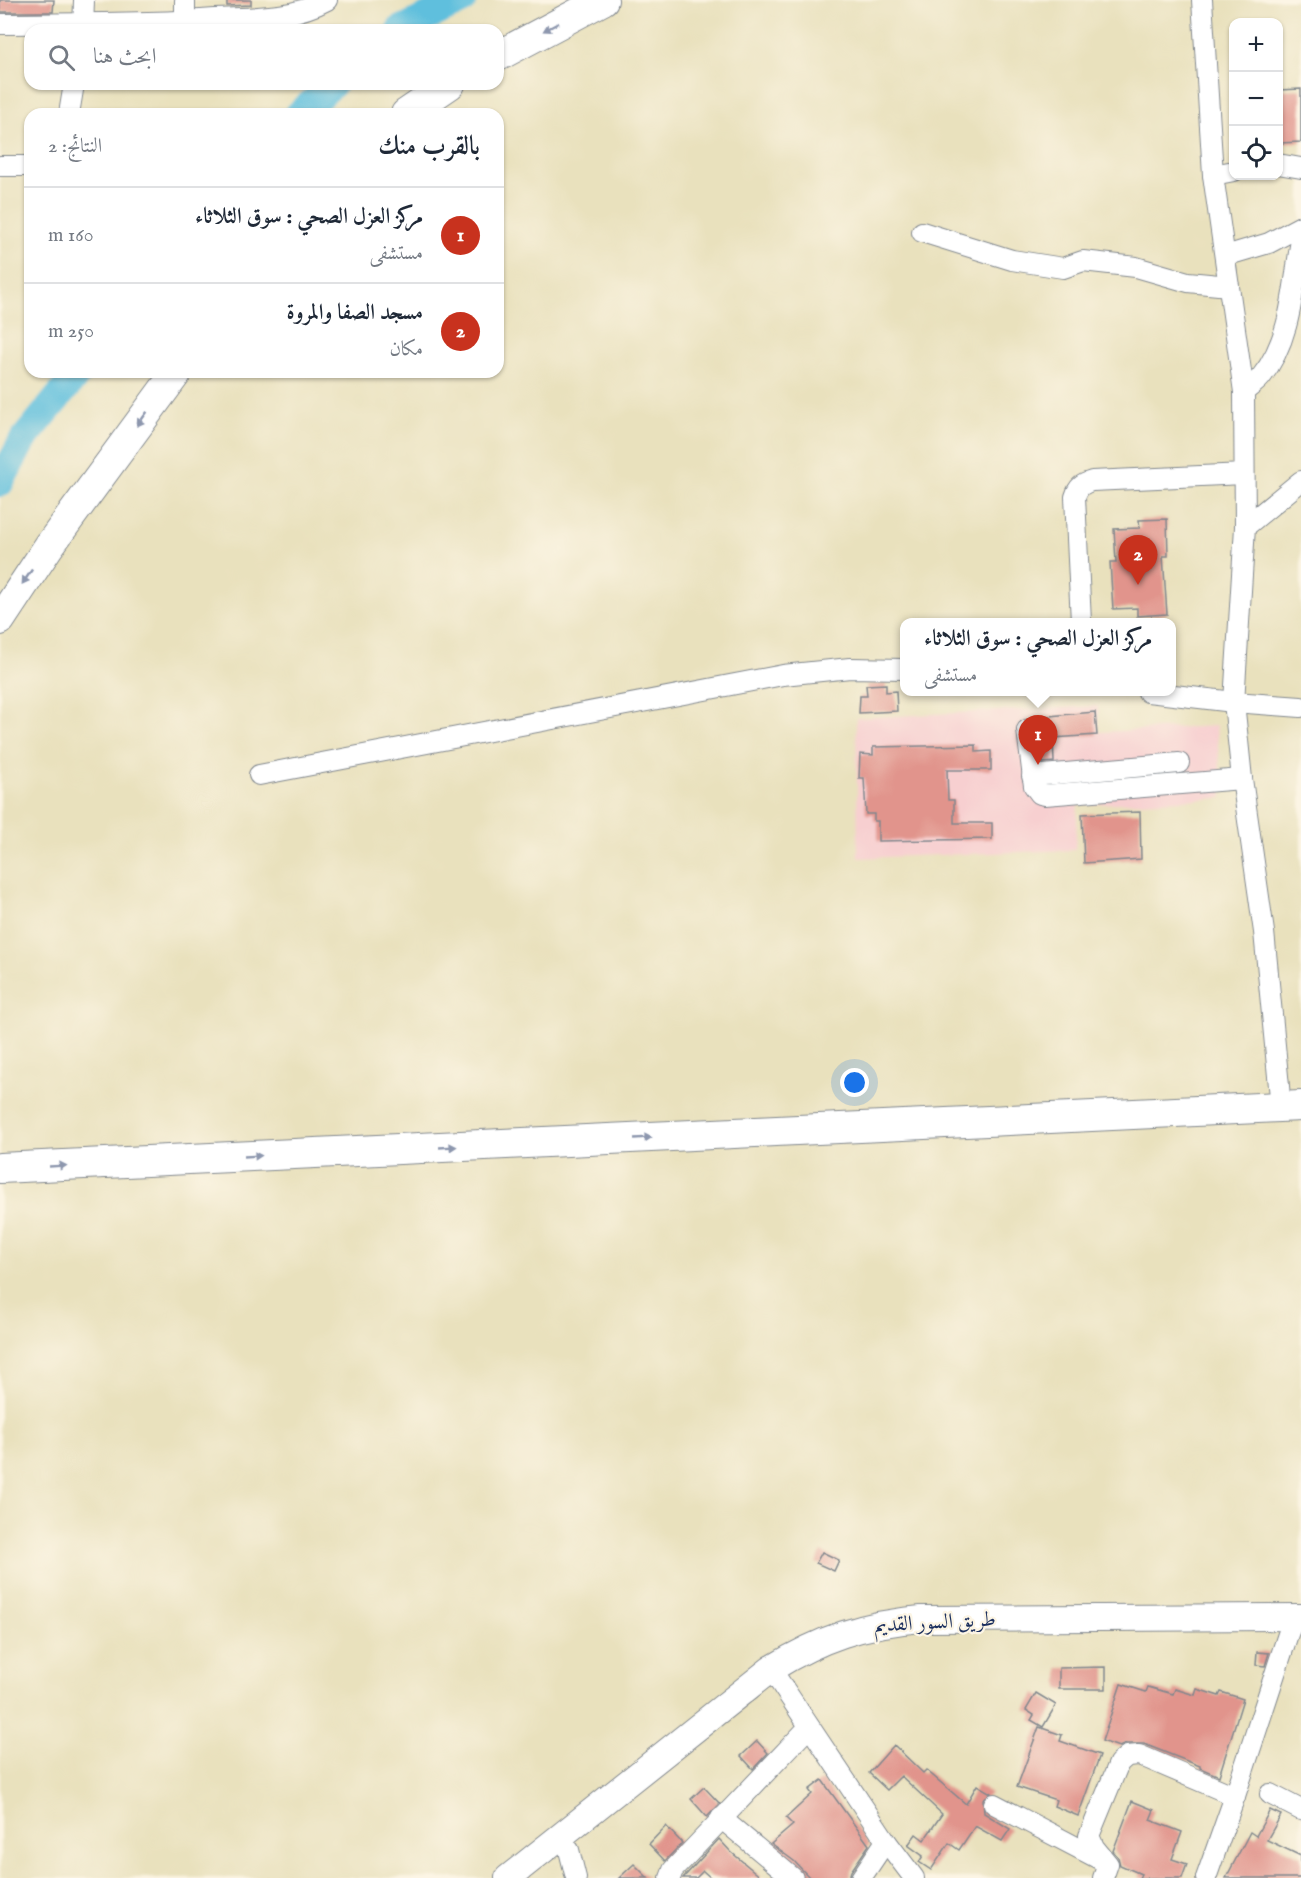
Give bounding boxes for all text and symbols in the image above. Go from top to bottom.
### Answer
map controls [1229,18,1283,180]
button: + [1229,18,1283,72]
one-way arrow [543,22,560,32]
search box [24,24,504,90]
icon: search [45,41,78,74]
text: ابحث هنا [93,43,156,71]
button: − [1229,72,1283,126]
button: locate [1229,126,1283,180]
text: بالقرب منك [378,130,480,163]
text: النتائج: 2 [48,134,102,159]
text: مركز العزل الصحي : سوق الثلاثاء [195,203,423,231]
text: 160 m [48,223,94,248]
text: 1 [457,223,464,248]
text: مستشفى [370,241,423,266]
text: مسجد الصفا والمروة [287,299,423,327]
text: 250 m [48,319,94,344]
text: 2 [456,319,465,344]
text: مكان [389,337,423,362]
one-way arrow [136,411,148,427]
pin: 2 [1118,536,1158,585]
one-way arrow [22,569,33,585]
popup [900,618,1176,696]
text: مركز العزل الصحي : سوق الثلاثاء [924,625,1152,653]
text: مستشفى [924,663,977,688]
pin: 1 [1018,716,1058,765]
your location [840,1068,869,1097]
one-way arrow [633,1133,652,1142]
one-way arrow [438,1142,457,1151]
one-way arrow [244,1152,263,1161]
one-way arrow [49,1161,68,1170]
street label: طريق السور القديم [873,1606,997,1643]

